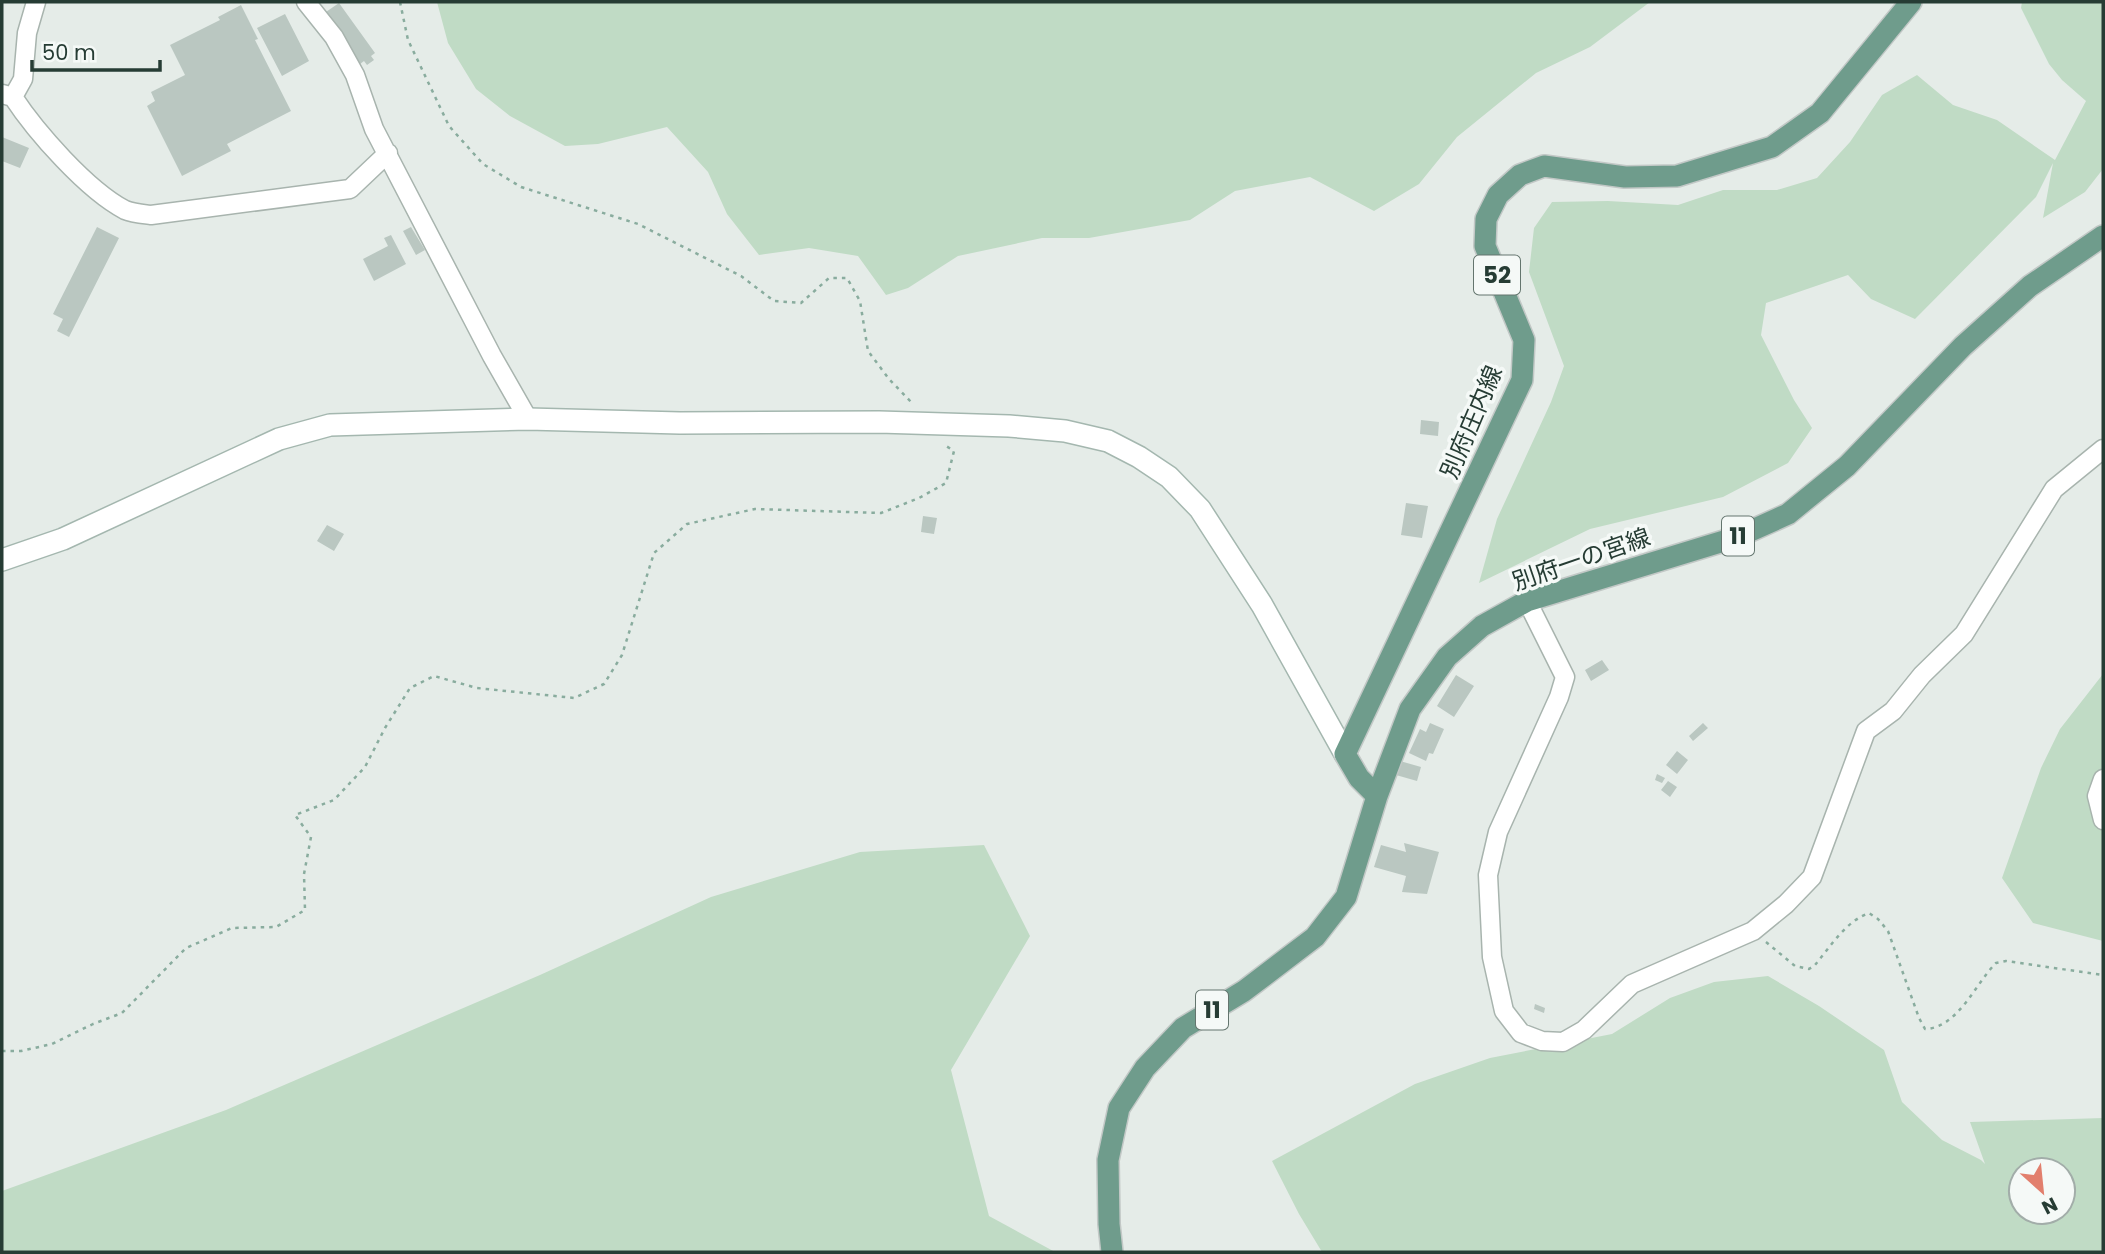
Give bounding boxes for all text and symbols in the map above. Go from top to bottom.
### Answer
scale bar [32,28,159,72]
text: 50 m [42,38,96,67]
road number: 52 [1474,256,1520,294]
street label: 別府庄内線 [1432,360,1510,484]
road number: 11 [1722,516,1754,556]
street label: 別府一の宮線 [1508,520,1654,598]
road number: 11 [1196,990,1228,1030]
north arrow [2007,1156,2077,1226]
text: N [2037,1190,2062,1221]

